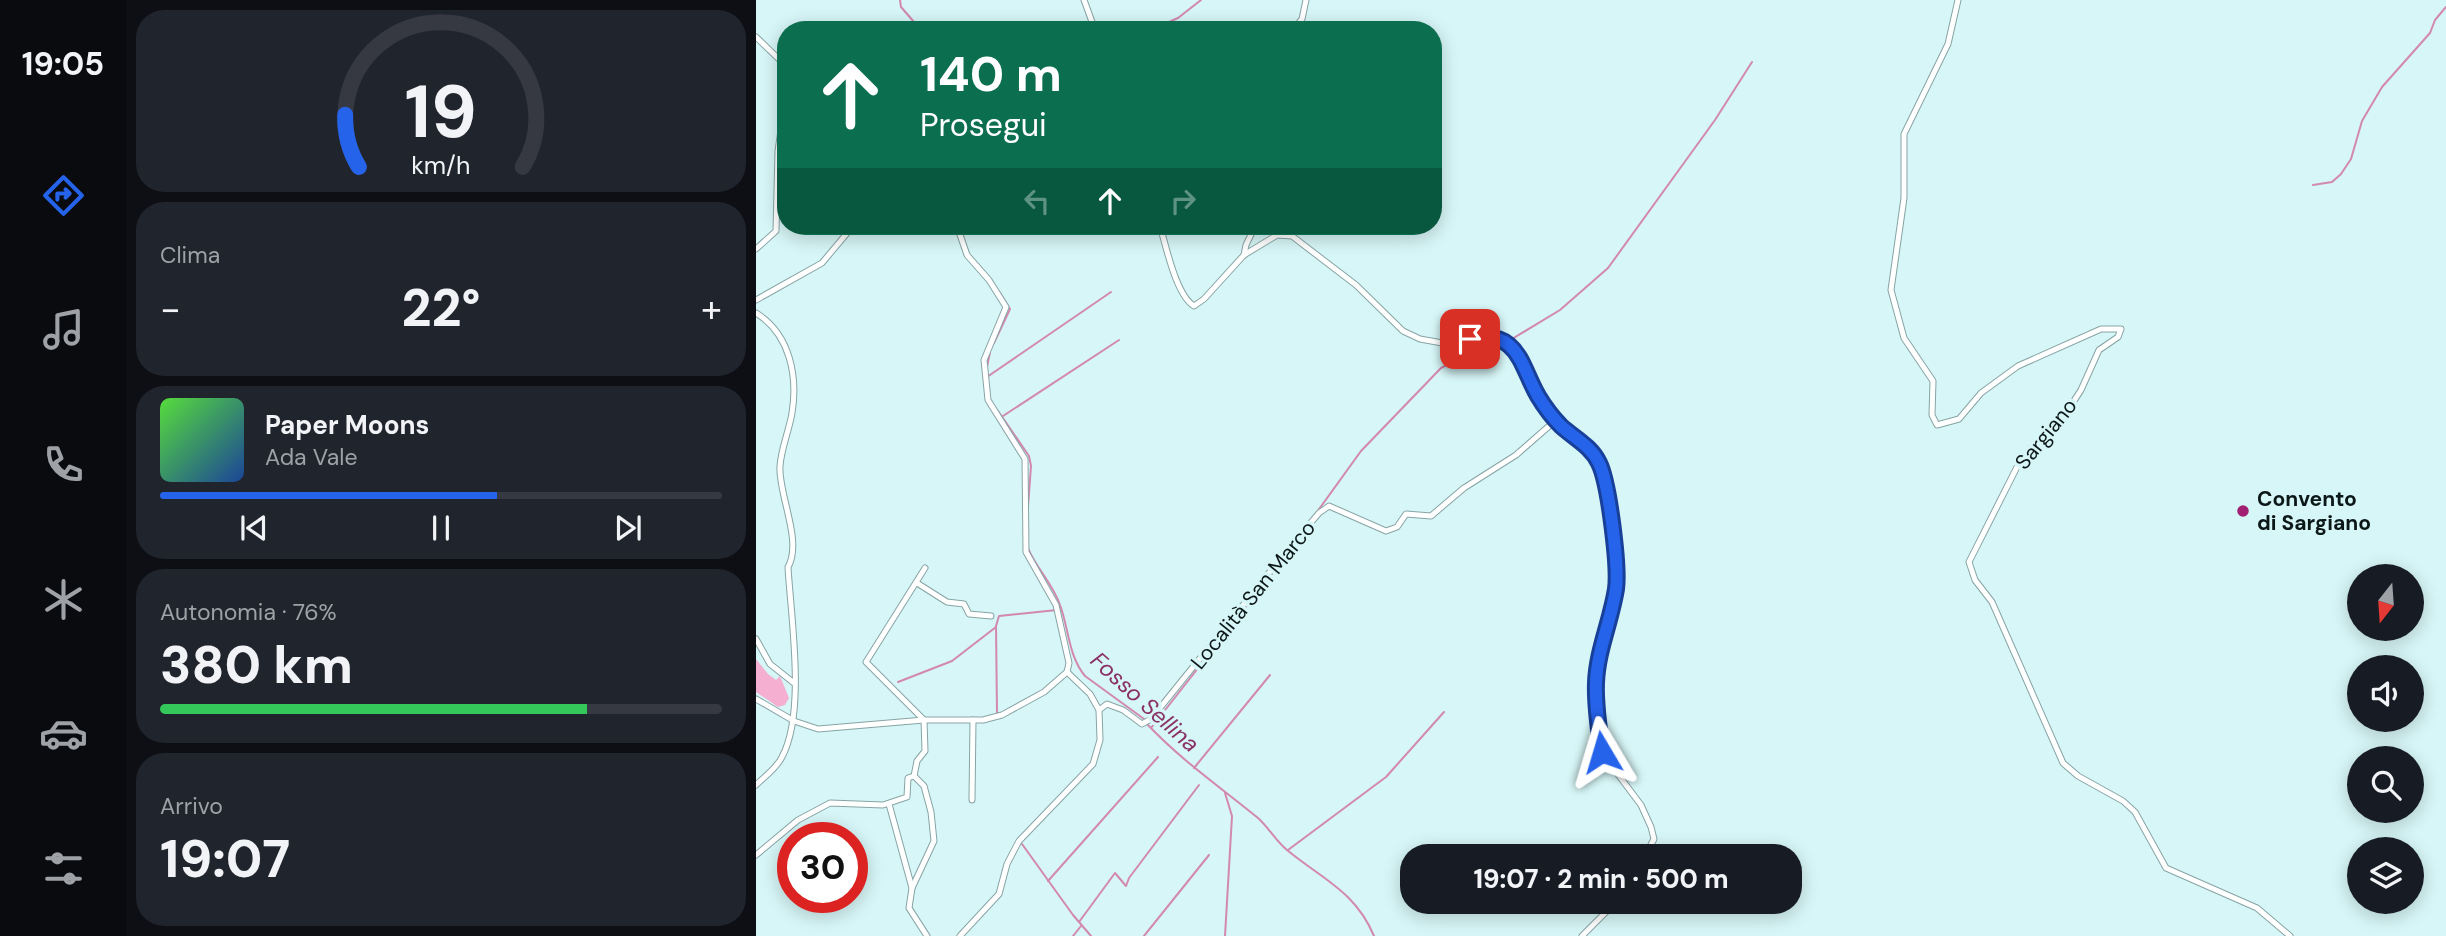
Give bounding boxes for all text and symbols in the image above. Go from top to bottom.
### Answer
text: 140 m [920,42,1062,106]
text: 19:05 [22,43,104,85]
icon: ahead [805,49,896,140]
text: 19 [405,65,477,160]
text: Prosegui [920,104,1047,146]
text: km/h [411,149,471,182]
icon: directions [39,171,88,220]
icon: left [1018,182,1056,220]
icon: ahead [1091,182,1129,220]
icon: right [1164,182,1202,220]
text: Clima [160,240,220,270]
text: 22° [401,274,481,342]
text: − [160,284,181,334]
text: + [701,284,722,334]
icon: music [39,305,88,354]
pin [1440,309,1500,369]
icon: arrive [1451,320,1489,358]
street label: Sargiano [2009,393,2083,475]
text: Paper Moons [265,408,429,442]
icon: phone [39,440,88,489]
text: Ada Vale [265,442,358,472]
place label: Convento di Sargiano [2257,485,2371,537]
marker: Convento di Sargiano [2235,503,2251,519]
icon: previous [235,509,273,547]
icon: pause [422,509,460,547]
icon: next [609,509,647,547]
street label: Località San Marco [1184,515,1322,675]
north arrow [2347,564,2424,640]
map controls [2347,564,2424,914]
icon: climate [39,575,88,624]
text: Autonomia · 76% [160,597,337,627]
text: 380 km [160,631,353,699]
water label: Fosso Sellina [1084,645,1206,759]
button: sound [2347,655,2424,732]
icon: car [39,709,88,758]
position arrow [1565,715,1639,789]
button: search [2347,746,2424,823]
text: Arrivo [160,791,223,821]
speed limit sign: 30 [777,822,868,913]
text: 19:07 [160,825,290,893]
button: layers [2347,837,2424,914]
icon: filters [39,844,88,893]
text: 19:07 · 2 min · 500 m [1473,862,1729,896]

